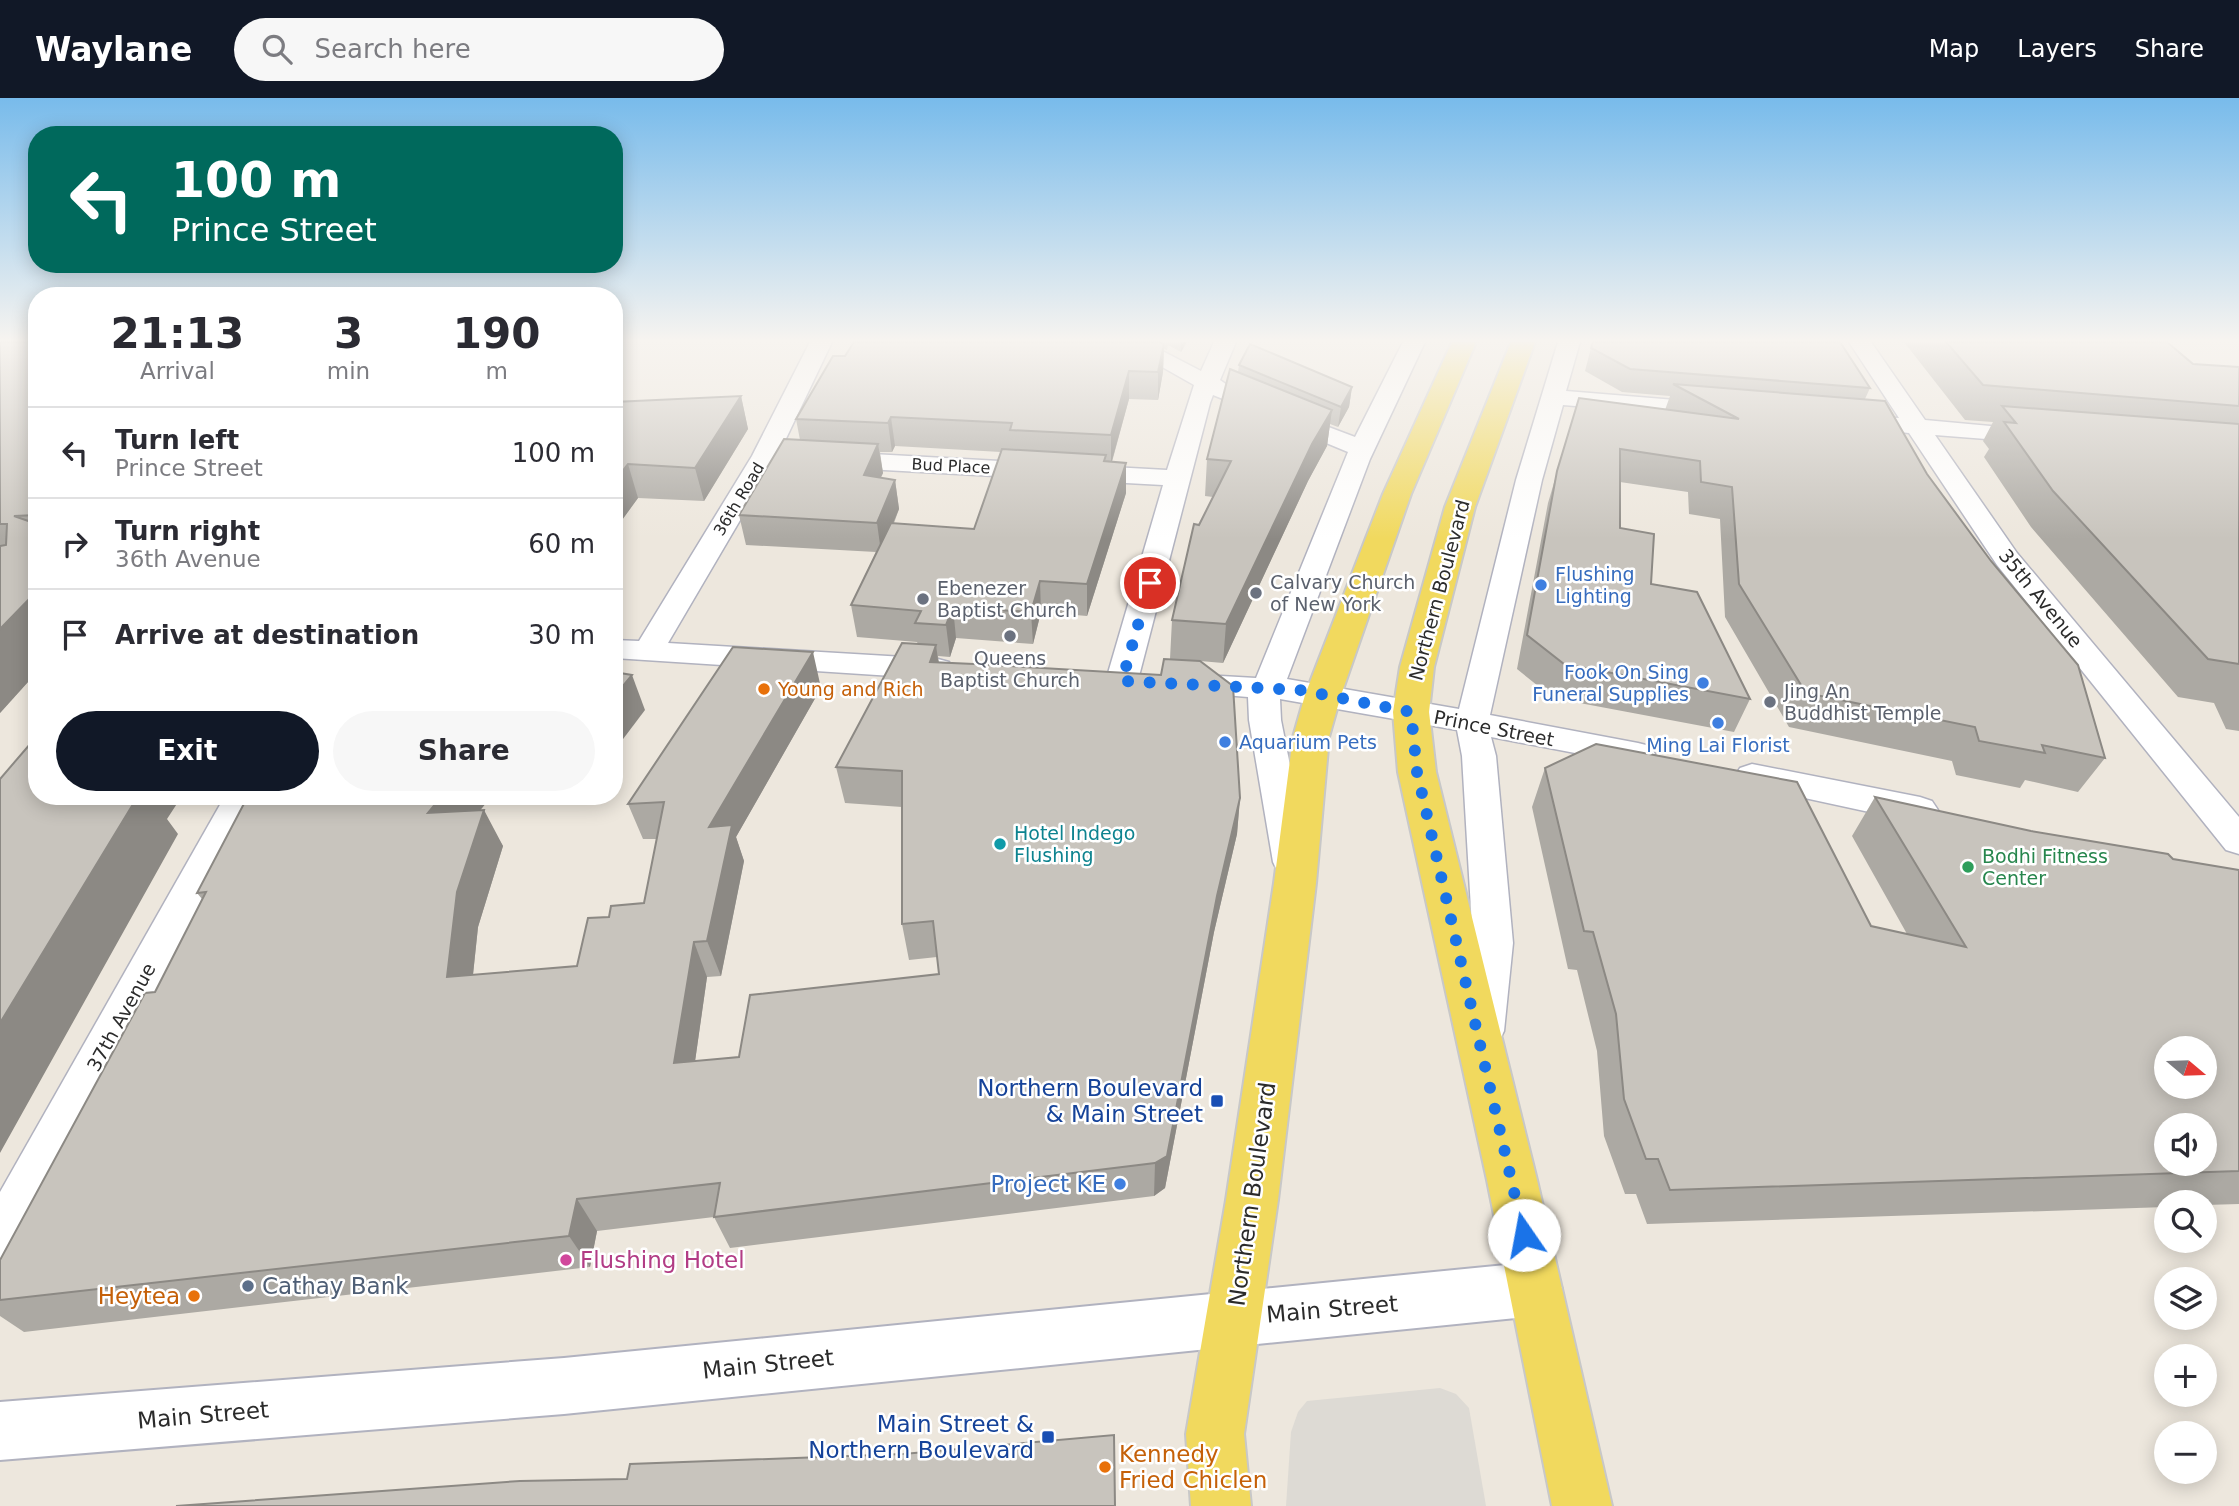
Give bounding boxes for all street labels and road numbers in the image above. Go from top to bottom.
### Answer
street label: Bud Place [911,454,991,478]
street label: 36th Road [710,459,768,539]
street label: Northern Boulevard [1404,497,1474,683]
street label: 35th Avenue [1995,544,2087,652]
street label: Prince Street [1432,706,1556,750]
street label: 37th Avenue [82,959,160,1075]
street label: Northern Boulevard [1223,1080,1281,1308]
street label: Main Street [1265,1290,1399,1328]
street label: Main Street [701,1344,835,1384]
street label: Main Street [136,1396,270,1434]

